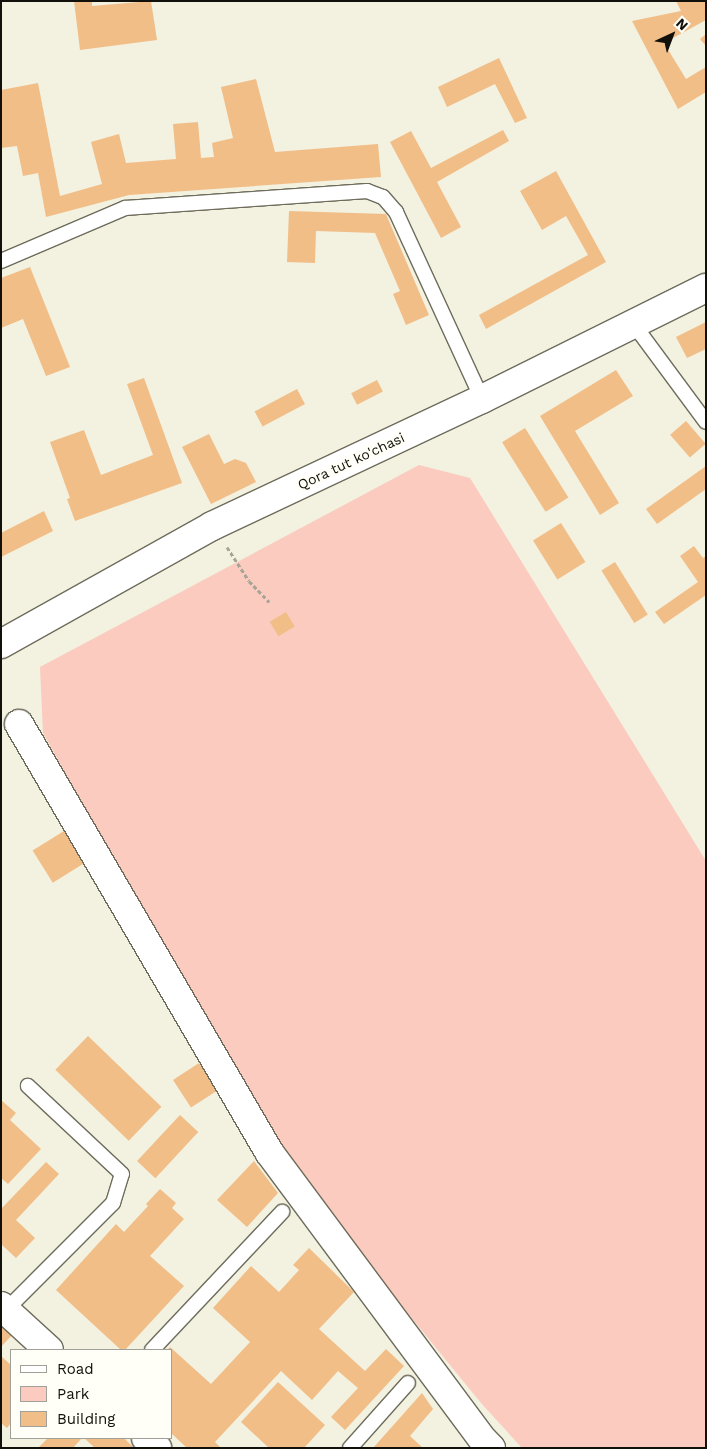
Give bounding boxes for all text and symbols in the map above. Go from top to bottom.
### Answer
north arrow [647,10,697,60]
text: N [673,15,691,33]
street label: Qora tut ko'chasi [295,429,407,493]
legend [10,1349,172,1439]
text: Road [57,1360,94,1378]
text: Park [57,1385,89,1403]
text: Building [57,1410,115,1428]

